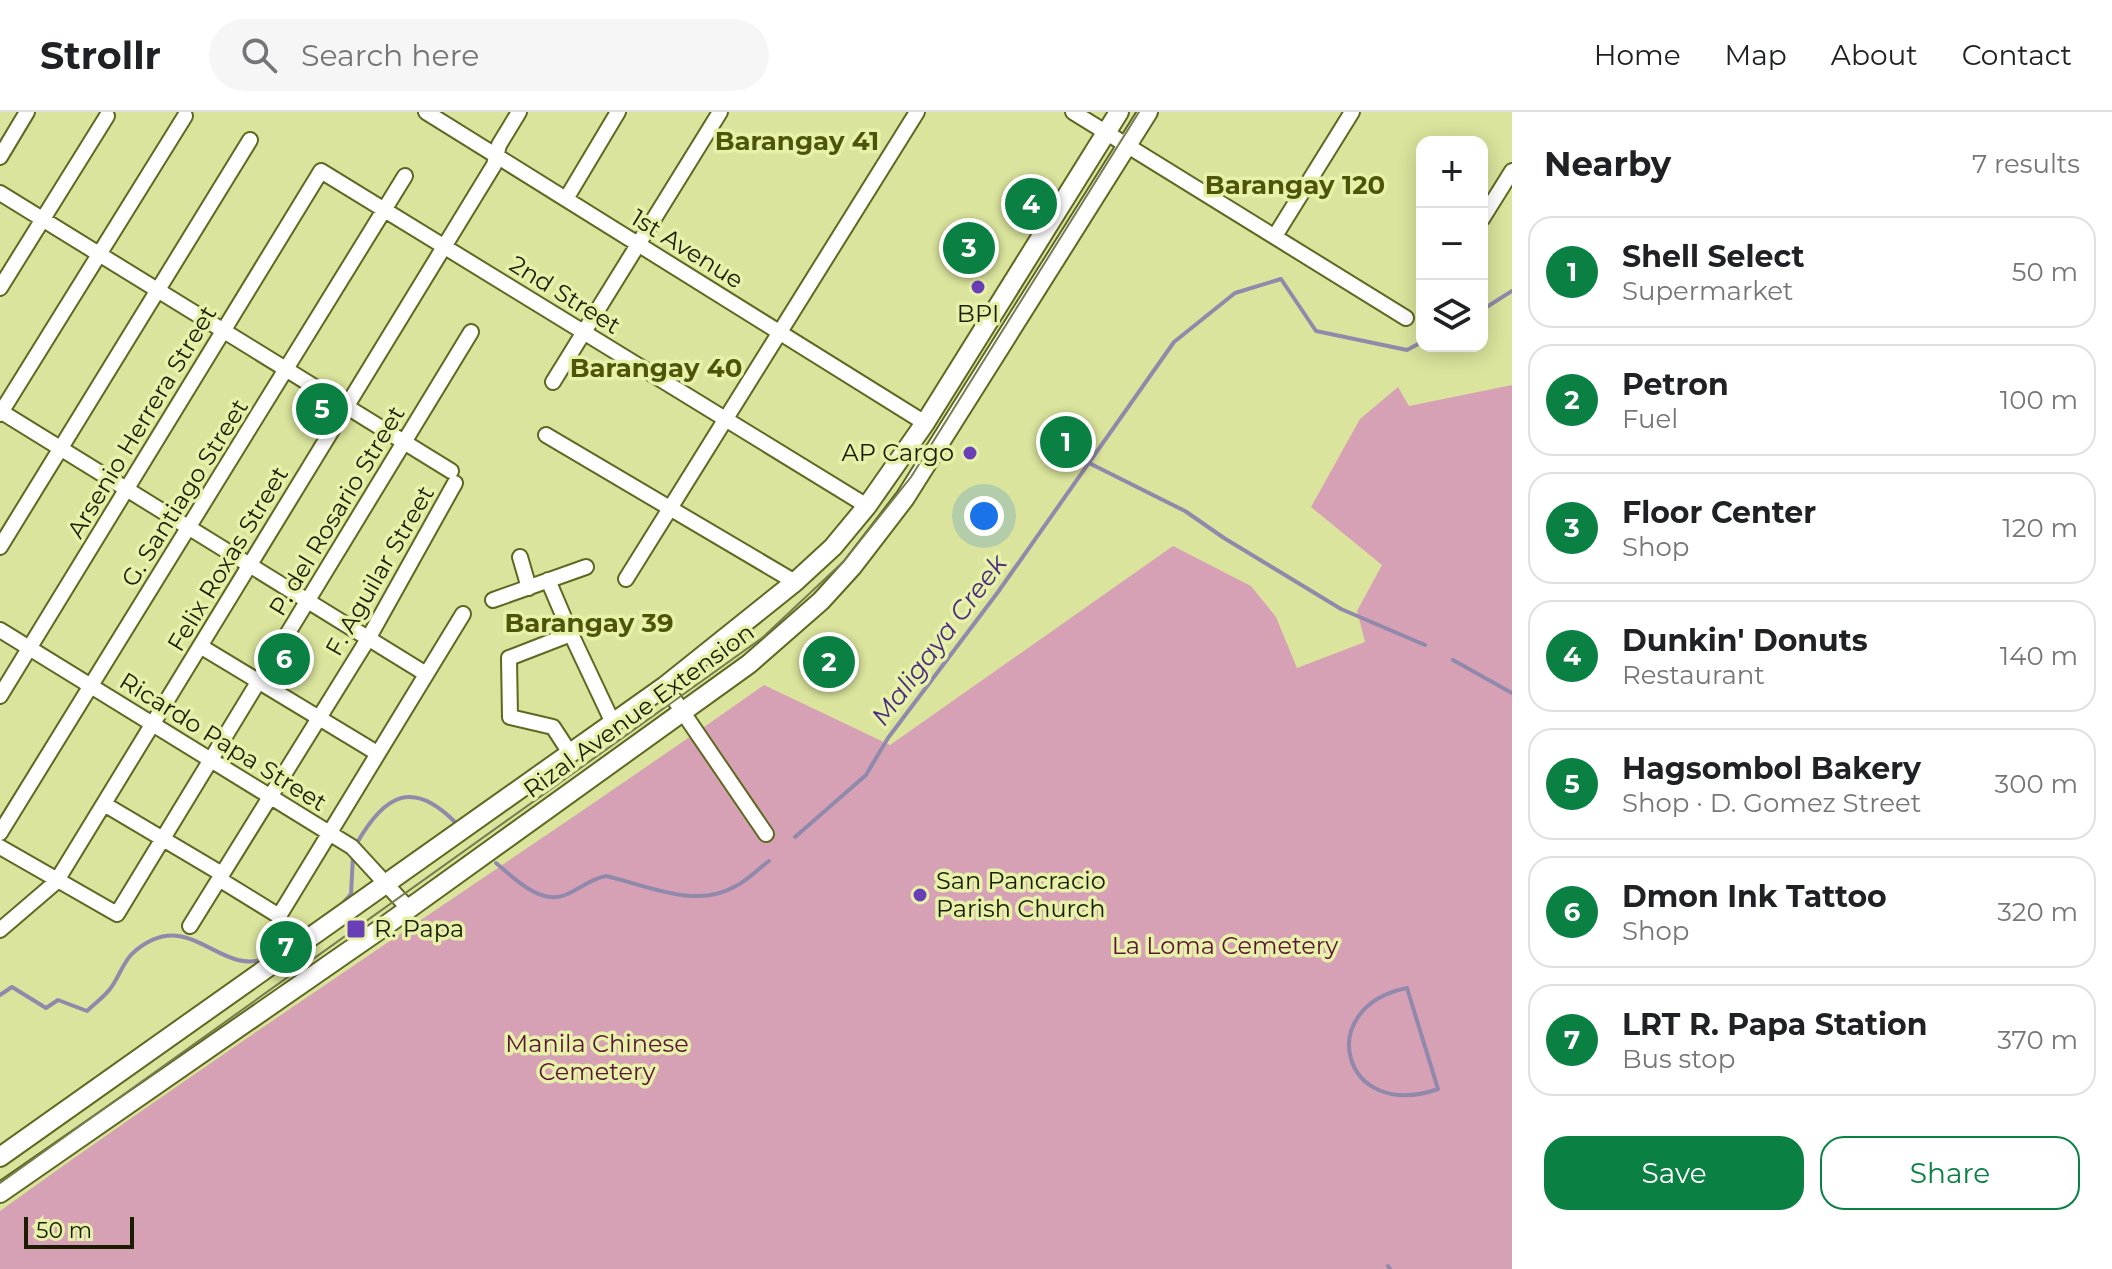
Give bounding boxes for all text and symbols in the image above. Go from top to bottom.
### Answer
search box [209,19,769,91]
text: Strollr [40,32,161,79]
icon: search [237,33,281,77]
text: Search here [301,37,479,74]
text: Home [1594,38,1681,72]
text: Map [1725,38,1787,72]
text: About [1831,38,1918,72]
text: Contact [1962,38,2072,72]
district label: Barangay 41 [715,125,879,157]
map controls [1416,136,1488,352]
button: + [1416,136,1488,208]
text: Nearby [1544,143,1671,185]
text: 7 results [1972,148,2080,180]
district label: Barangay 120 [1205,169,1385,201]
pin: 4 [1005,174,1057,234]
street label: 1st Avenue [626,203,749,295]
button: − [1416,208,1488,280]
pin: 3 [943,218,995,278]
text: Shell Select [1622,238,1805,275]
street label: 2nd Street [505,249,626,340]
text: 1 [1567,256,1577,288]
text: 50 m [2012,256,2078,288]
text: Supermarket [1622,275,1793,307]
marker: BPI [969,278,987,296]
button: layers [1416,280,1488,352]
place label: BPI [957,299,999,328]
street label: Arsenio Herrera Street [61,300,223,543]
district label: Barangay 40 [570,352,742,384]
text: Petron [1622,366,1729,403]
pin: 5 [296,379,348,439]
text: 2 [1564,384,1580,416]
text: 100 m [2000,384,2078,416]
street label: G. Santiago Street [115,393,254,592]
street label: P. del Rosario Street [262,400,411,621]
text: Fuel [1622,403,1678,435]
pin: 1 [1040,412,1092,472]
place label: AP Cargo [841,438,954,467]
marker: AP Cargo [961,444,979,462]
street label: Felix Roxas Street [161,461,294,656]
street label: F. Aguilar Street [319,480,440,661]
text: Floor Center [1622,494,1816,531]
your location [964,496,1004,536]
text: 3 [1564,512,1580,544]
text: 120 m [2002,512,2078,544]
text: Shop [1622,531,1690,563]
water label: Maligaya Creek [864,547,1015,732]
district label: Barangay 39 [504,607,674,639]
street label: Rizal Avenue Extension [518,617,760,804]
text: Dunkin' Donuts [1622,622,1868,659]
pin: 6 [258,629,310,689]
pin: 2 [803,632,855,692]
text: 4 [1563,640,1581,672]
text: 140 m [2000,640,2078,672]
text: Restaurant [1622,659,1765,691]
street label: Ricardo Papa Street [114,666,332,817]
text: Hagsombol Bakery [1622,750,1921,787]
text: 5 [1564,768,1580,800]
text: 300 m [1995,768,2078,800]
text: Shop · D. Gomez Street [1622,787,1921,819]
place label: San Pancracio Parish Church [936,866,1106,923]
text: Dmon Ink Tattoo [1622,878,1887,915]
marker: San Pancracio Parish Church [911,886,929,904]
text: 6 [1564,896,1580,928]
text: 320 m [1997,896,2078,928]
place label: R. Papa [374,914,464,943]
text: Shop [1622,915,1690,947]
pin: 7 [260,917,312,977]
marker: R. Papa [345,918,367,940]
park label: La Loma Cemetery [1112,931,1338,960]
text: LRT R. Papa Station [1622,1006,1927,1043]
text: 7 [1564,1024,1580,1056]
text: 370 m [1997,1024,2078,1056]
park label: Manila Chinese Cemetery [505,1029,689,1086]
text: Bus stop [1622,1043,1735,1075]
button: Save [1544,1136,1804,1210]
button: Share [1820,1136,2080,1210]
scale bar [24,1213,134,1249]
text: 50 m [36,1217,92,1244]

